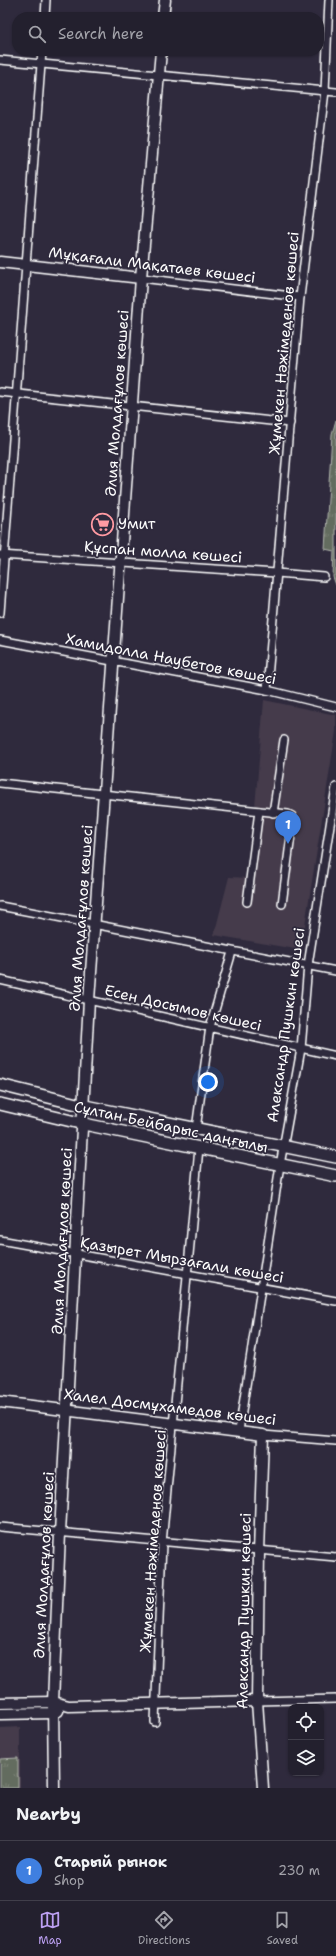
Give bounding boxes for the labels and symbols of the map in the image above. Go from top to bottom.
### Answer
street label: Жұмекен Нәжімеденов көшесі [264,231,304,455]
street label: Мұқағали Мақатаев көшесі [47,242,257,288]
street label: Әлия Молдағұлов көшесі [101,309,133,497]
supermarket icon: Умит [90,511,116,537]
place label: Умит [118,514,156,534]
street label: Құспан молла көшесі [83,537,243,567]
street label: Хамидолла Наубетов көшесі [64,629,278,689]
pin: 1 [275,811,301,844]
street label: Әлия Молдағұлов көшесі [65,824,97,1012]
street label: Александр Пушкин көшесі [262,926,310,1124]
street label: Есен Досымов көшесі [103,980,263,1036]
your location [198,1072,218,1092]
street label: Сұлтан Бейбарыс даңғылы [72,1097,270,1157]
street label: Әлия Молдағұлов көшесі [47,1147,77,1335]
street label: Қазырет Мырзағали көшесі [79,1232,285,1288]
street label: Халел Досмұхамедов көшесі [63,1384,277,1430]
street label: Жұмекен Нәжімеденов көшесі [135,1429,171,1653]
street label: Әлия Молдағұлов көшесі [29,1471,59,1659]
street label: Александр Пушкин көшесі [232,1513,256,1709]

